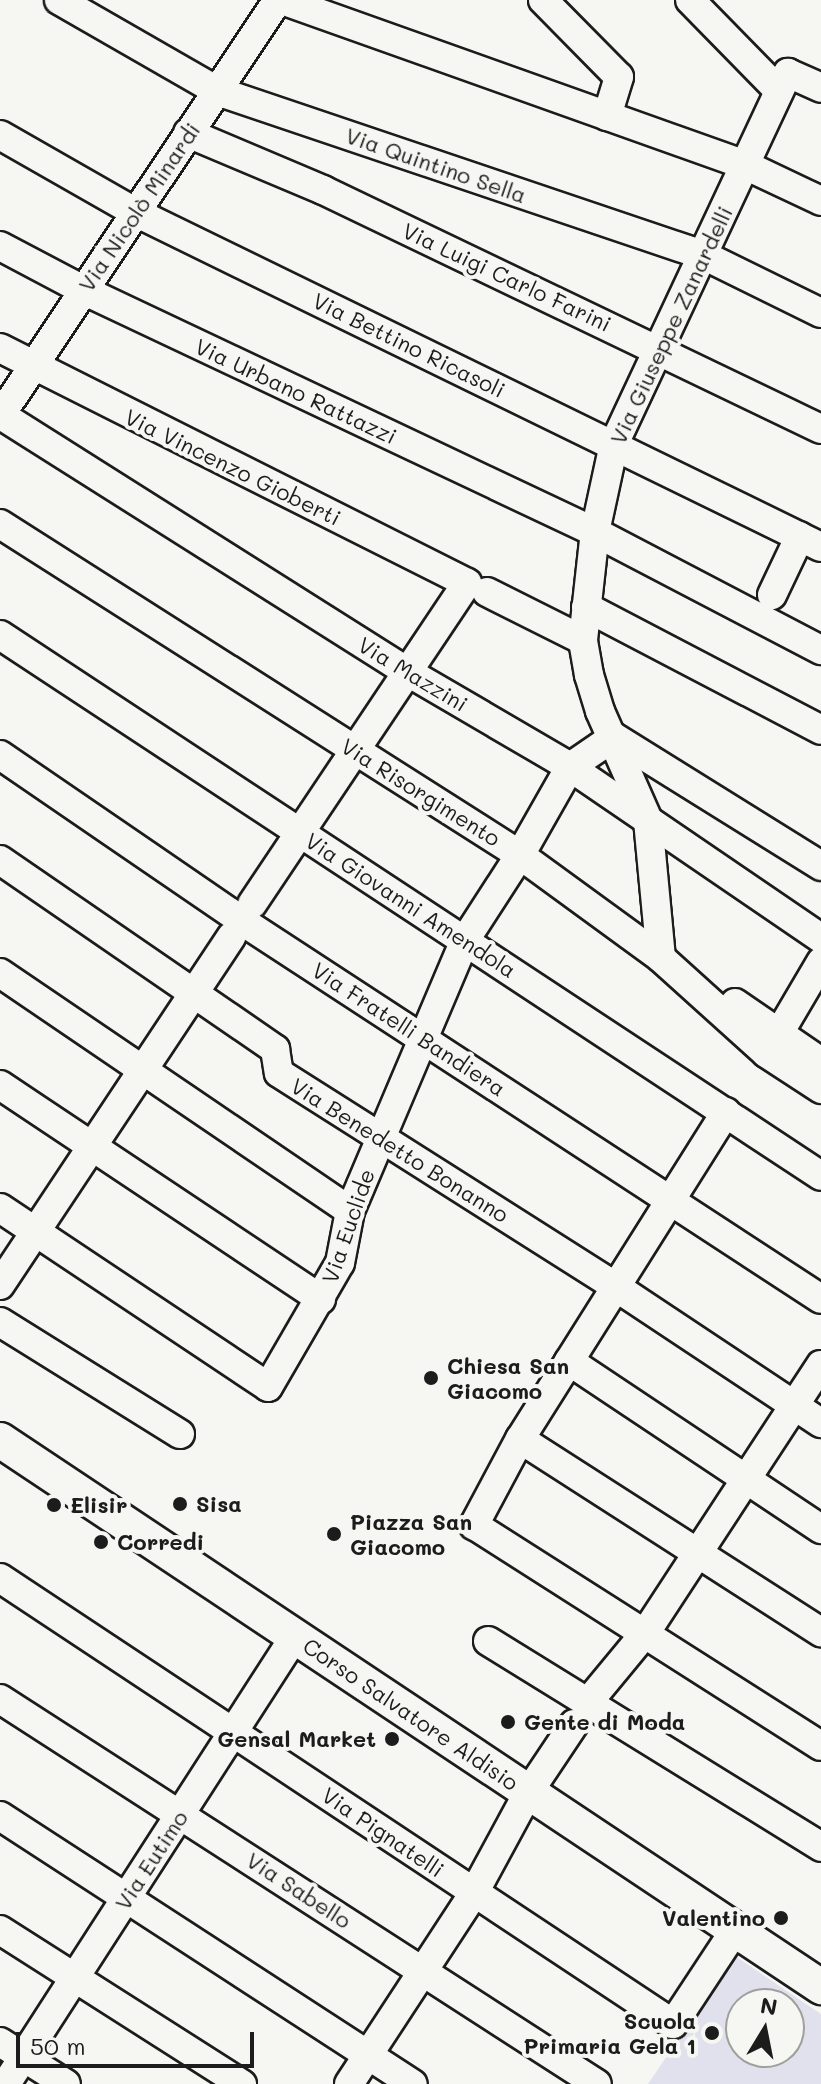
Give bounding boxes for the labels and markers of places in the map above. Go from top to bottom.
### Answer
place label: Chiesa San Giacomo [447,1352,569,1404]
marker: Chiesa San Giacomo [422,1369,440,1387]
place label: Sisa [196,1491,242,1517]
place label: Elisir [70,1492,127,1518]
marker: Sisa [171,1495,189,1513]
marker: Elisir [45,1496,63,1514]
place label: Piazza San Giacomo [350,1508,472,1560]
marker: Piazza San Giacomo [325,1525,343,1543]
place label: Corredi [117,1529,204,1555]
marker: Corredi [92,1533,110,1551]
place label: Gente di Moda [524,1709,685,1735]
marker: Gente di Moda [499,1713,517,1731]
place label: Gensal Market [217,1726,376,1752]
marker: Gensal Market [383,1730,401,1748]
place label: Valentino [662,1905,765,1931]
marker: Valentino [772,1909,790,1927]
place label: Scuola Primaria Gela 1 [524,2007,696,2058]
marker: Scuola Primaria Gela 1 [703,2024,721,2042]

